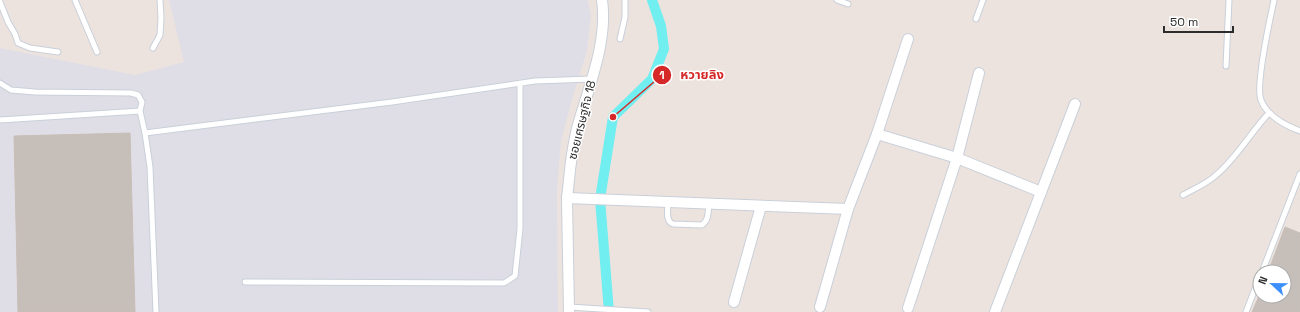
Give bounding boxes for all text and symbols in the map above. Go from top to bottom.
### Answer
scale bar [1164,8,1233,34]
text: 50 m [1170,14,1198,30]
callout: หวายลิง [652,62,732,87]
text: หวายลิง [680,66,724,83]
text: 1 [659,67,665,83]
street label: ซอยเศรษฐกิจ 18 [564,79,600,161]
north arrow [1252,264,1292,304]
text: N [1255,274,1271,286]

